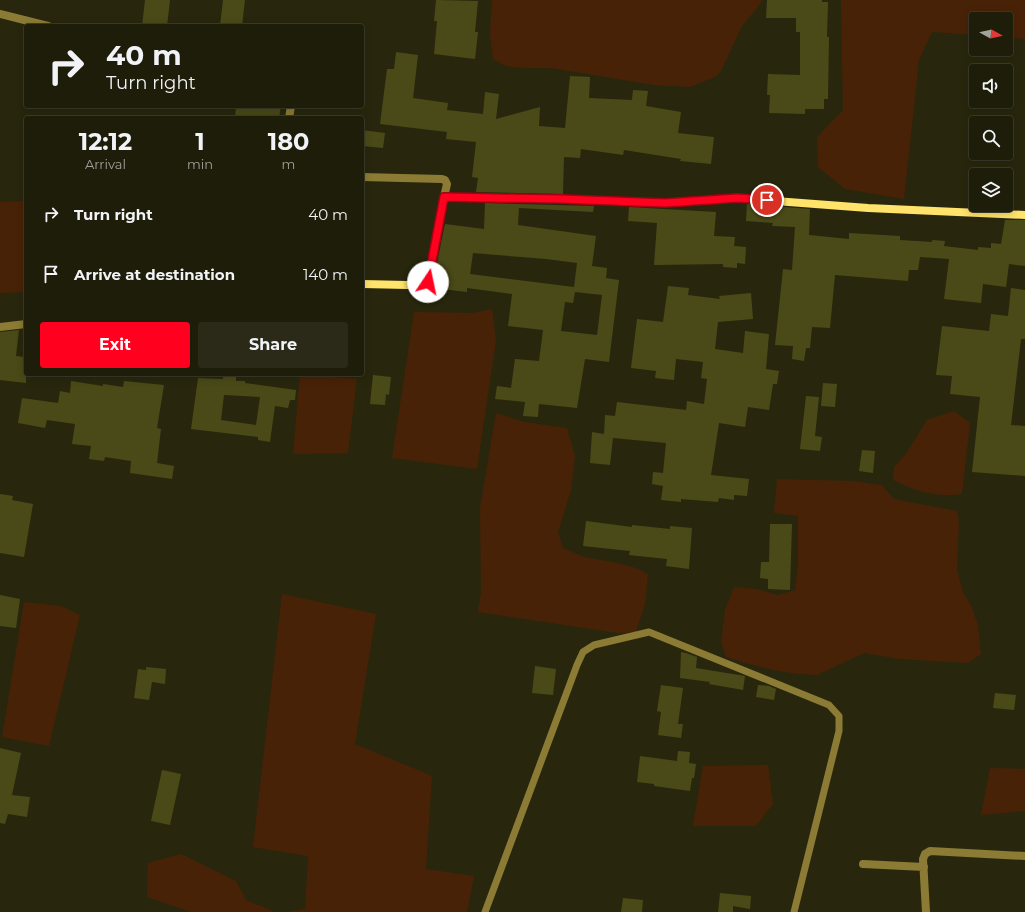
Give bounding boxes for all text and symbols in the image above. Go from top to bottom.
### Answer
north arrow [969,12,1013,56]
map controls [969,12,1013,212]
text: 40 m [106,38,182,72]
icon: right [40,40,92,92]
button: sound [969,64,1013,108]
text: Turn right [106,72,196,94]
button: search [969,116,1013,160]
text: 12:12 [79,127,132,156]
text: 1 [195,127,205,156]
text: 180 [268,127,309,156]
text: Arrival [85,156,126,172]
text: min [187,156,213,172]
text: m [282,156,295,172]
button: layers [969,168,1013,212]
pin [750,183,784,217]
icon: arrive [756,189,778,211]
icon: right [40,203,62,225]
text: Turn right [74,205,153,224]
text: 40 m [308,205,348,224]
position arrow [407,261,449,303]
icon: arrive [40,263,62,285]
text: Arrive at destination [74,265,235,284]
text: 140 m [303,265,348,284]
button: Exit [40,322,190,368]
button: Share [198,322,348,368]

